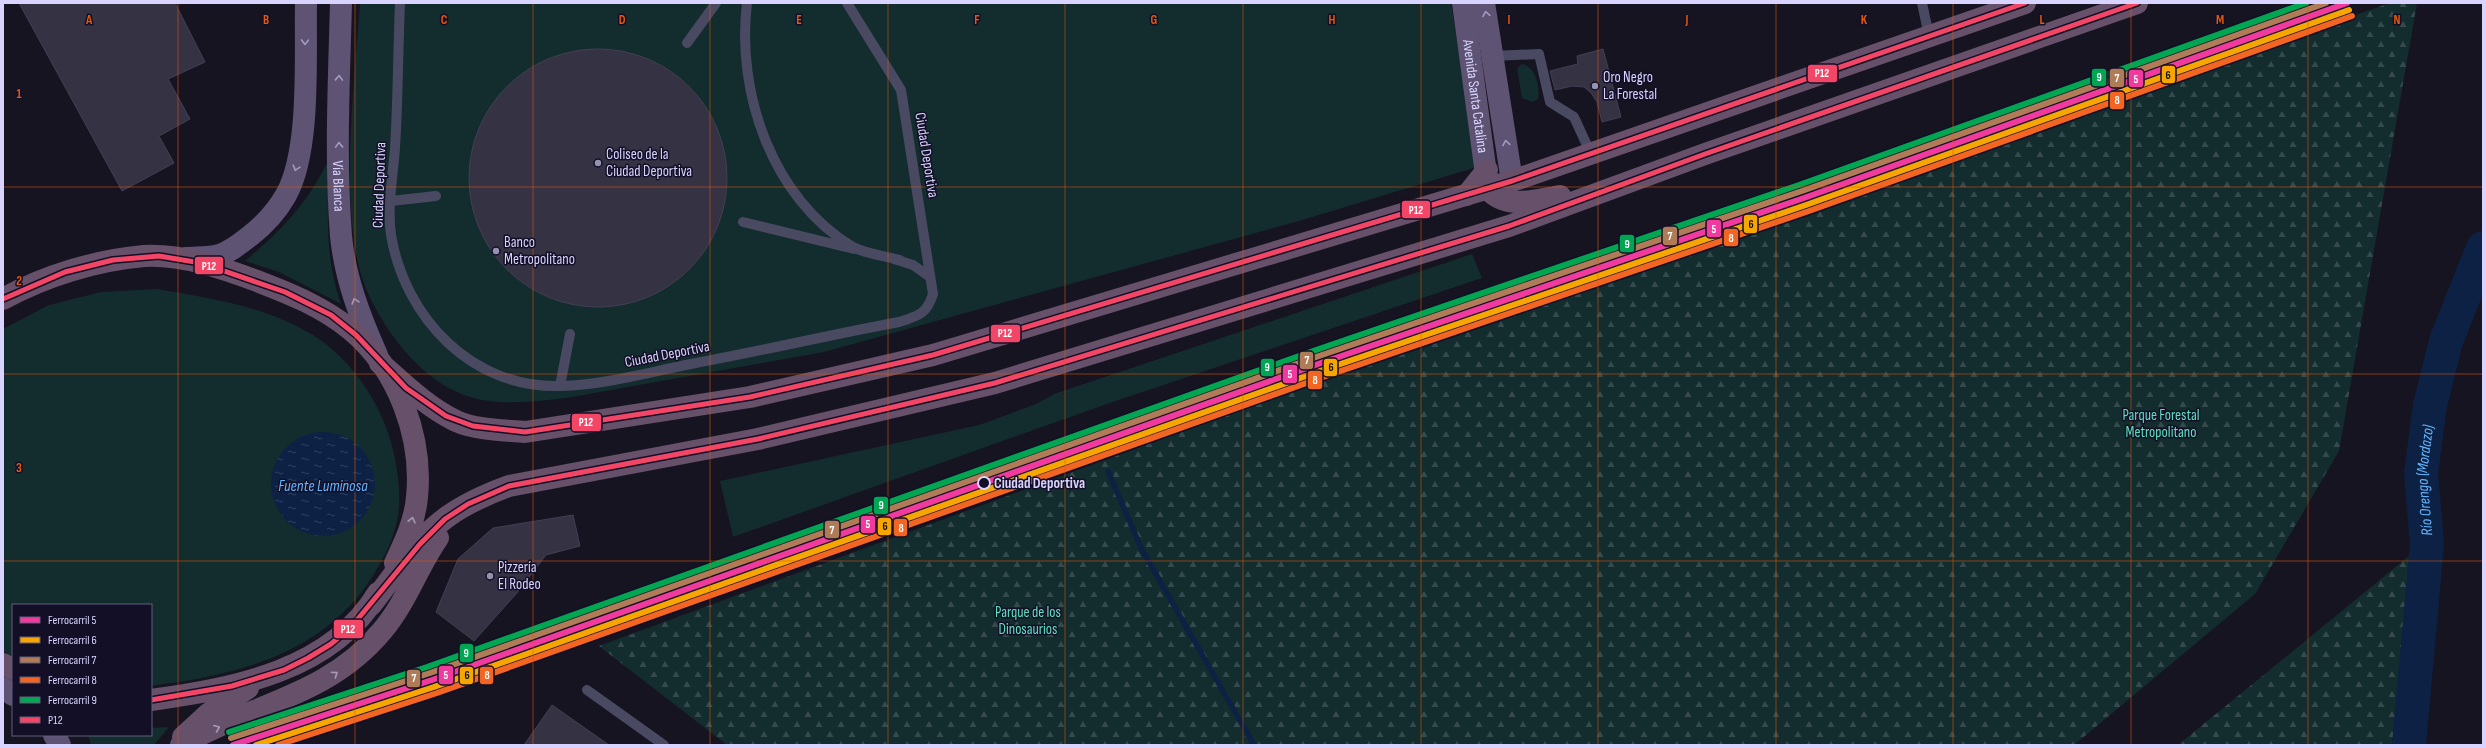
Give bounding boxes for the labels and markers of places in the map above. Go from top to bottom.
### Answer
place label: Oro Negro La Forestal [1603,68,1657,104]
marker: Oro Negro La Forestal [1590,81,1600,91]
place label: Coliseo de la Ciudad Deportiva [606,145,692,181]
marker: Coliseo de la Ciudad Deportiva [593,158,603,168]
place label: Banco Metropolitano [504,233,575,269]
marker: Banco Metropolitano [491,246,501,256]
place label: Ciudad Deportiva [994,474,1085,493]
marker: Ciudad Deportiva [977,476,991,490]
place label: Pizzería El Rodeo [498,558,541,594]
marker: Pizzería El Rodeo [485,571,495,581]

